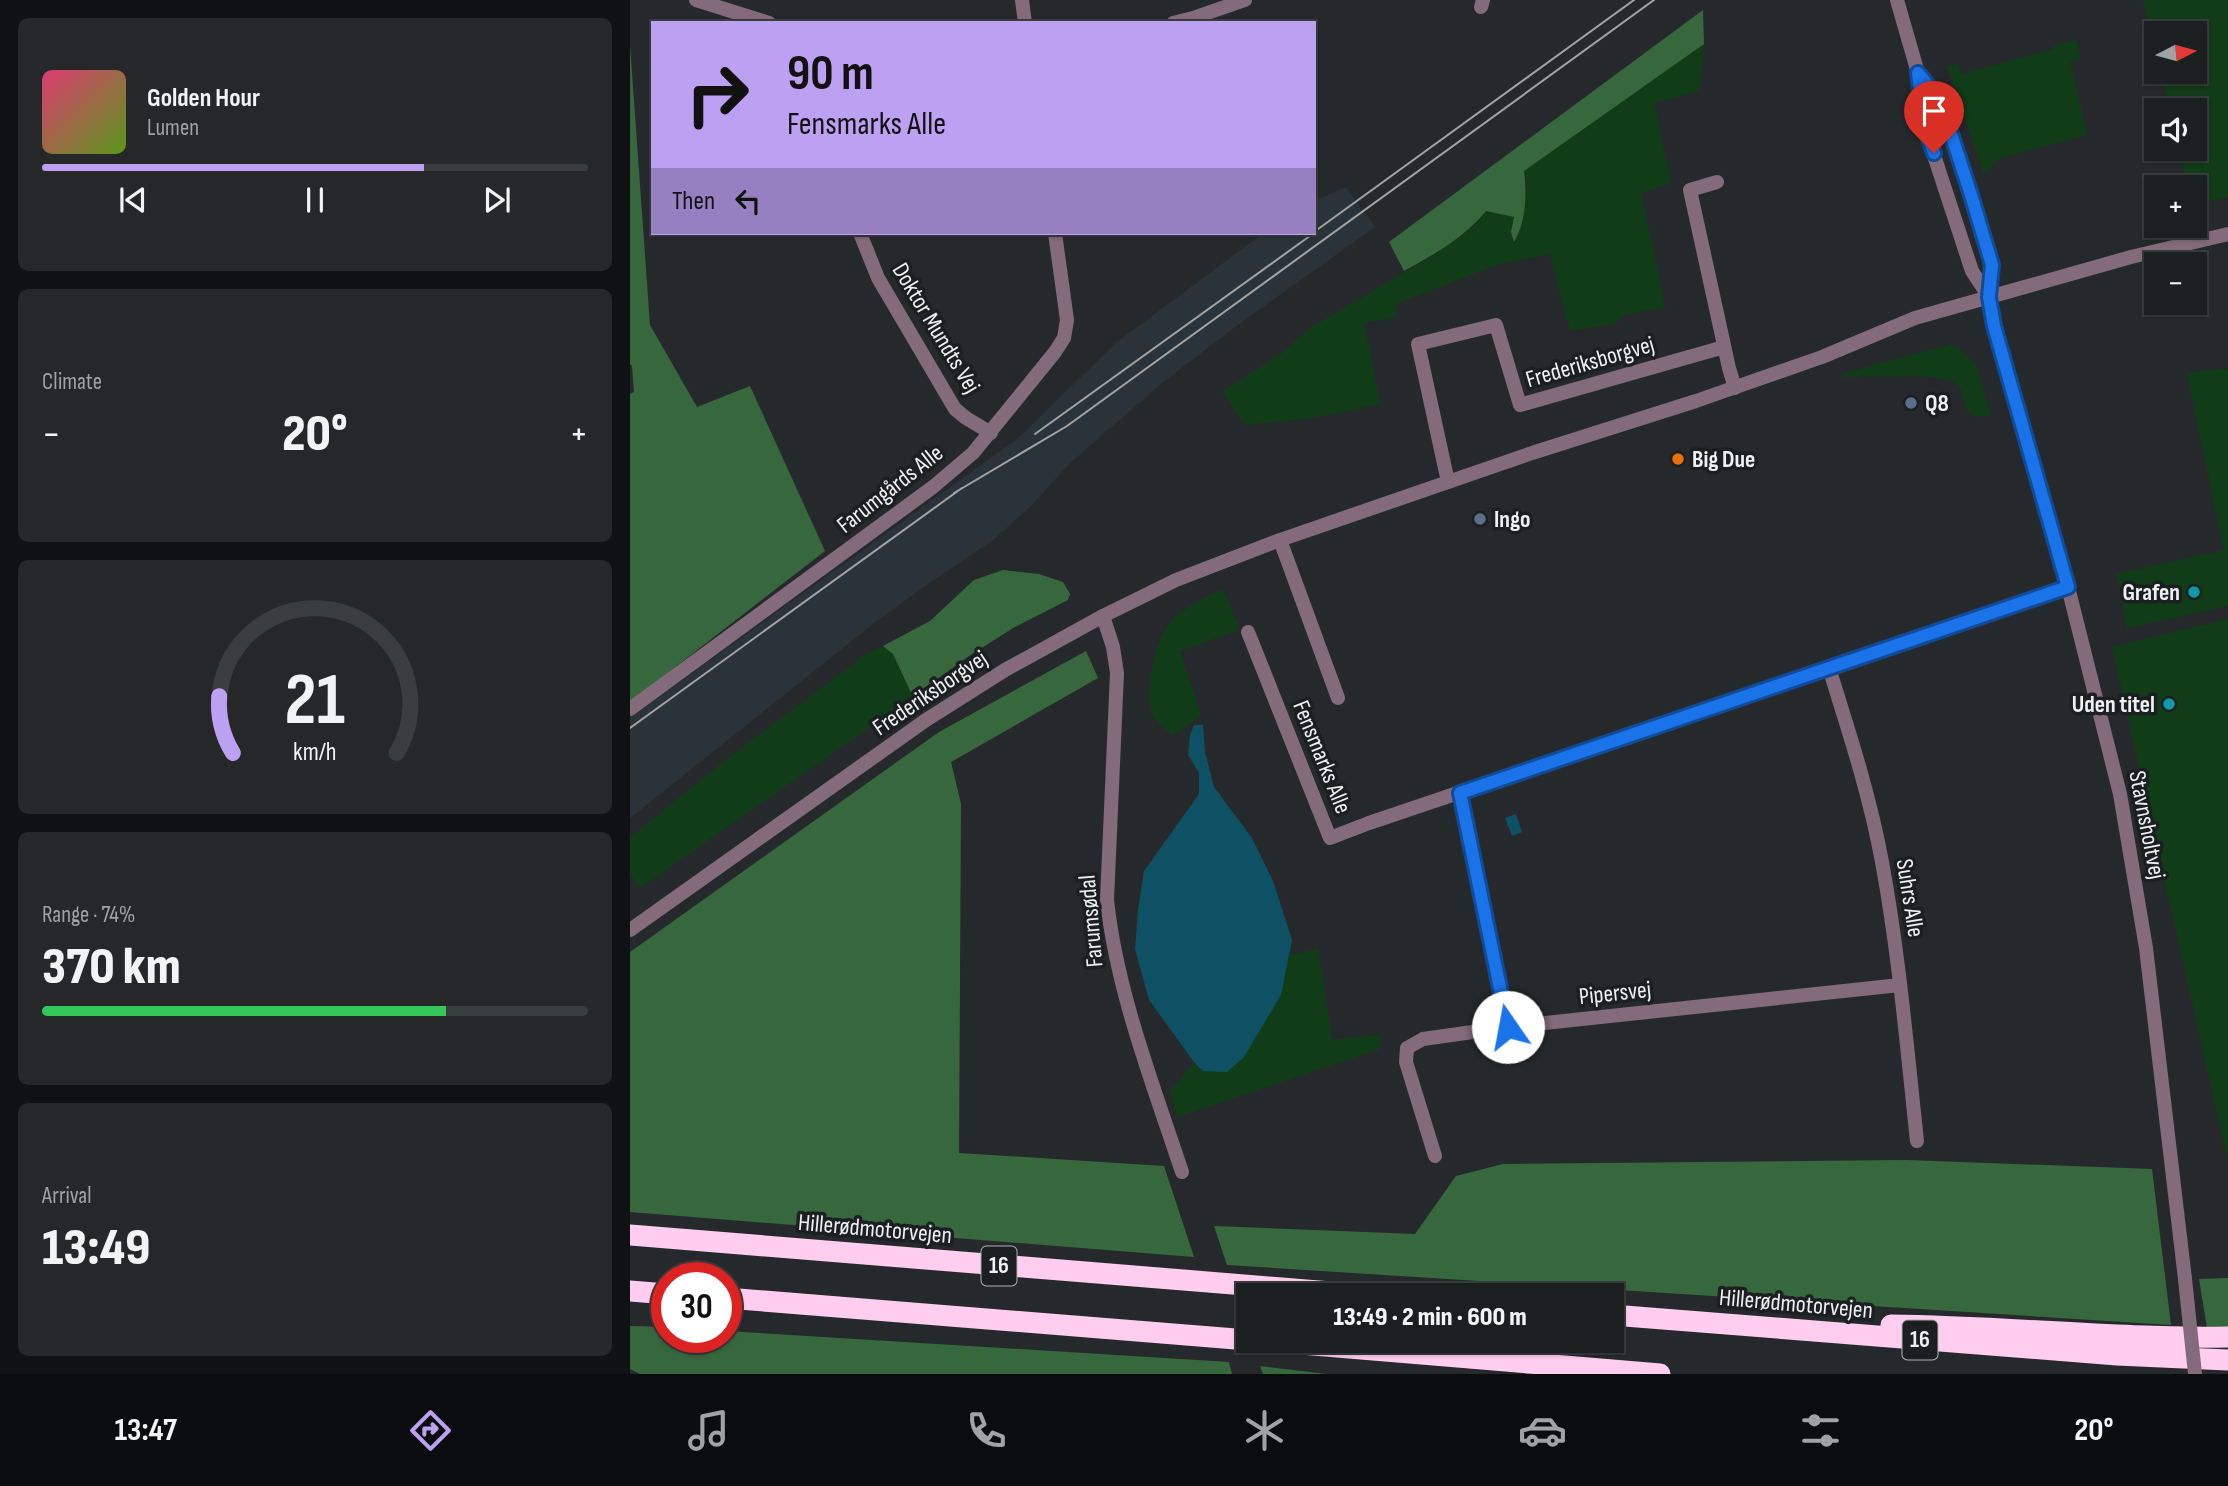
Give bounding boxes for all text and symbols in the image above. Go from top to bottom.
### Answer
north arrow [2144,21,2207,84]
map controls [2144,21,2207,315]
text: 90 m [787,45,874,104]
icon: right [672,49,763,140]
pin [1904,81,1964,153]
text: Golden Hour [147,83,260,114]
icon: arrive [1915,92,1953,130]
button: sound [2144,98,2207,161]
text: Fensmarks Alle [787,105,946,144]
text: Lumen [147,114,199,142]
button: + [2144,175,2207,238]
icon: previous [114,181,152,219]
icon: pause [296,181,334,219]
icon: next [478,181,516,219]
icon: left [729,182,767,220]
text: Then [672,186,715,217]
button: − [2144,252,2207,315]
street label: Doktor Mundts Vej [886,258,986,398]
street label: Frederiksborgvej [1523,330,1657,394]
text: Climate [42,368,102,396]
place label: Q8 [1925,389,1949,418]
marker: Q8 [1903,395,1919,411]
text: 20° [282,403,348,466]
text: − [42,412,61,457]
text: + [569,412,588,457]
street label: Farumgårds Alle [831,439,949,539]
place label: Big Due [1692,445,1755,474]
marker: Big Due [1670,451,1686,467]
place label: Ingo [1494,505,1530,534]
marker: Ingo [1472,511,1488,527]
place label: Grafen [2122,578,2180,607]
marker: Grafen [2186,584,2202,600]
street label: Frederiksborgvej [867,644,993,742]
text: 21 [285,657,345,745]
place label: Uden titel [2072,690,2155,719]
street label: Fensmarks Alle [1286,696,1358,818]
marker: Uden titel [2161,696,2177,712]
text: km/h [293,737,337,768]
street label: Stavnsholtvej [2122,768,2172,882]
street label: Suhrs Alle [1890,857,1930,939]
street label: Farumsødal [1073,874,1109,968]
text: Range · 74% [42,901,136,929]
text: 370 km [42,936,181,999]
street label: Pipersvej [1578,975,1652,1011]
position arrow [1471,990,1545,1064]
text: Arrival [42,1182,91,1210]
street label: Hillerødmotorvejen [797,1208,953,1250]
text: 13:49 [42,1217,150,1280]
road number: 16 [982,1246,1016,1286]
speed limit sign: 30 [651,1262,742,1353]
street label: Hillerødmotorvejen [1718,1283,1874,1325]
text: 13:49 · 2 min · 600 m [1333,1302,1527,1333]
road number: 16 [1902,1320,1938,1359]
icon: directions [406,1406,455,1455]
icon: music [684,1406,733,1455]
icon: phone [962,1406,1011,1455]
icon: climate [1240,1406,1289,1455]
icon: car [1518,1406,1567,1455]
icon: filters [1796,1406,1845,1455]
text: 13:47 [115,1411,177,1450]
text: 20° [2074,1411,2113,1450]

